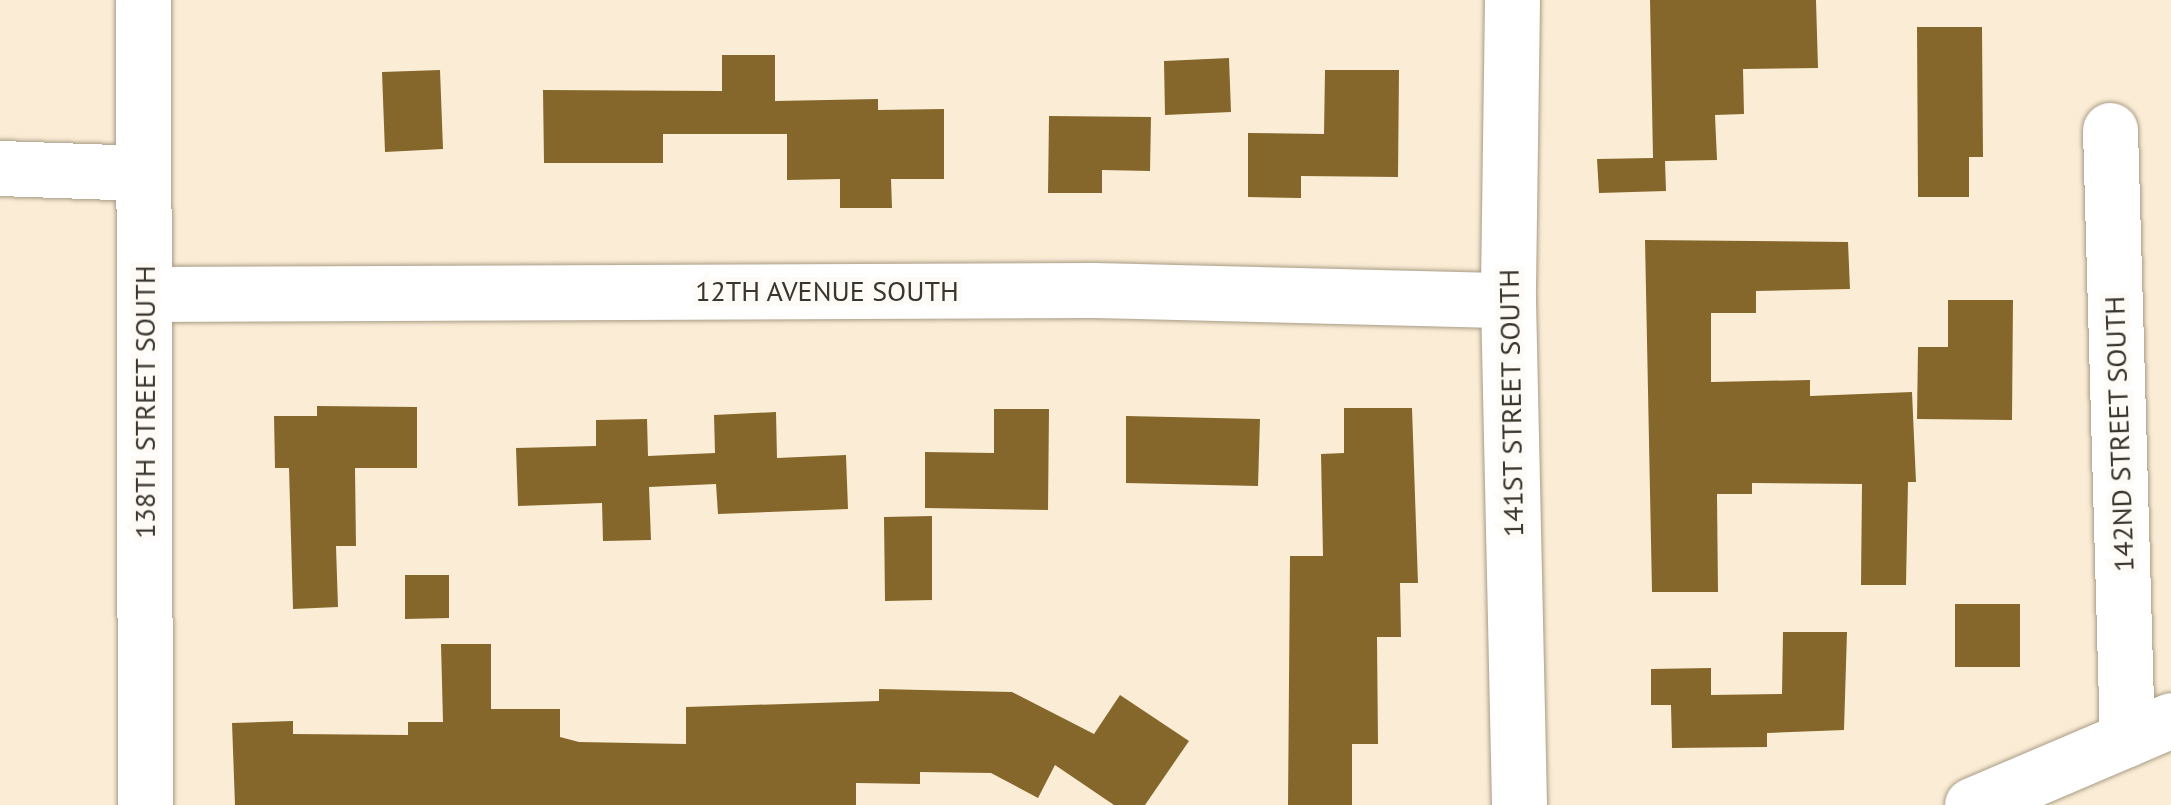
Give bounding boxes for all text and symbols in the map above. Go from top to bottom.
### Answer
street label: 138TH STREET SOUTH [128,265,162,539]
street label: 141ST STREET SOUTH [1492,268,1530,538]
street label: 12TH AVENUE SOUTH [695,274,959,308]
street label: 142ND STREET SOUTH [2097,295,2141,573]

